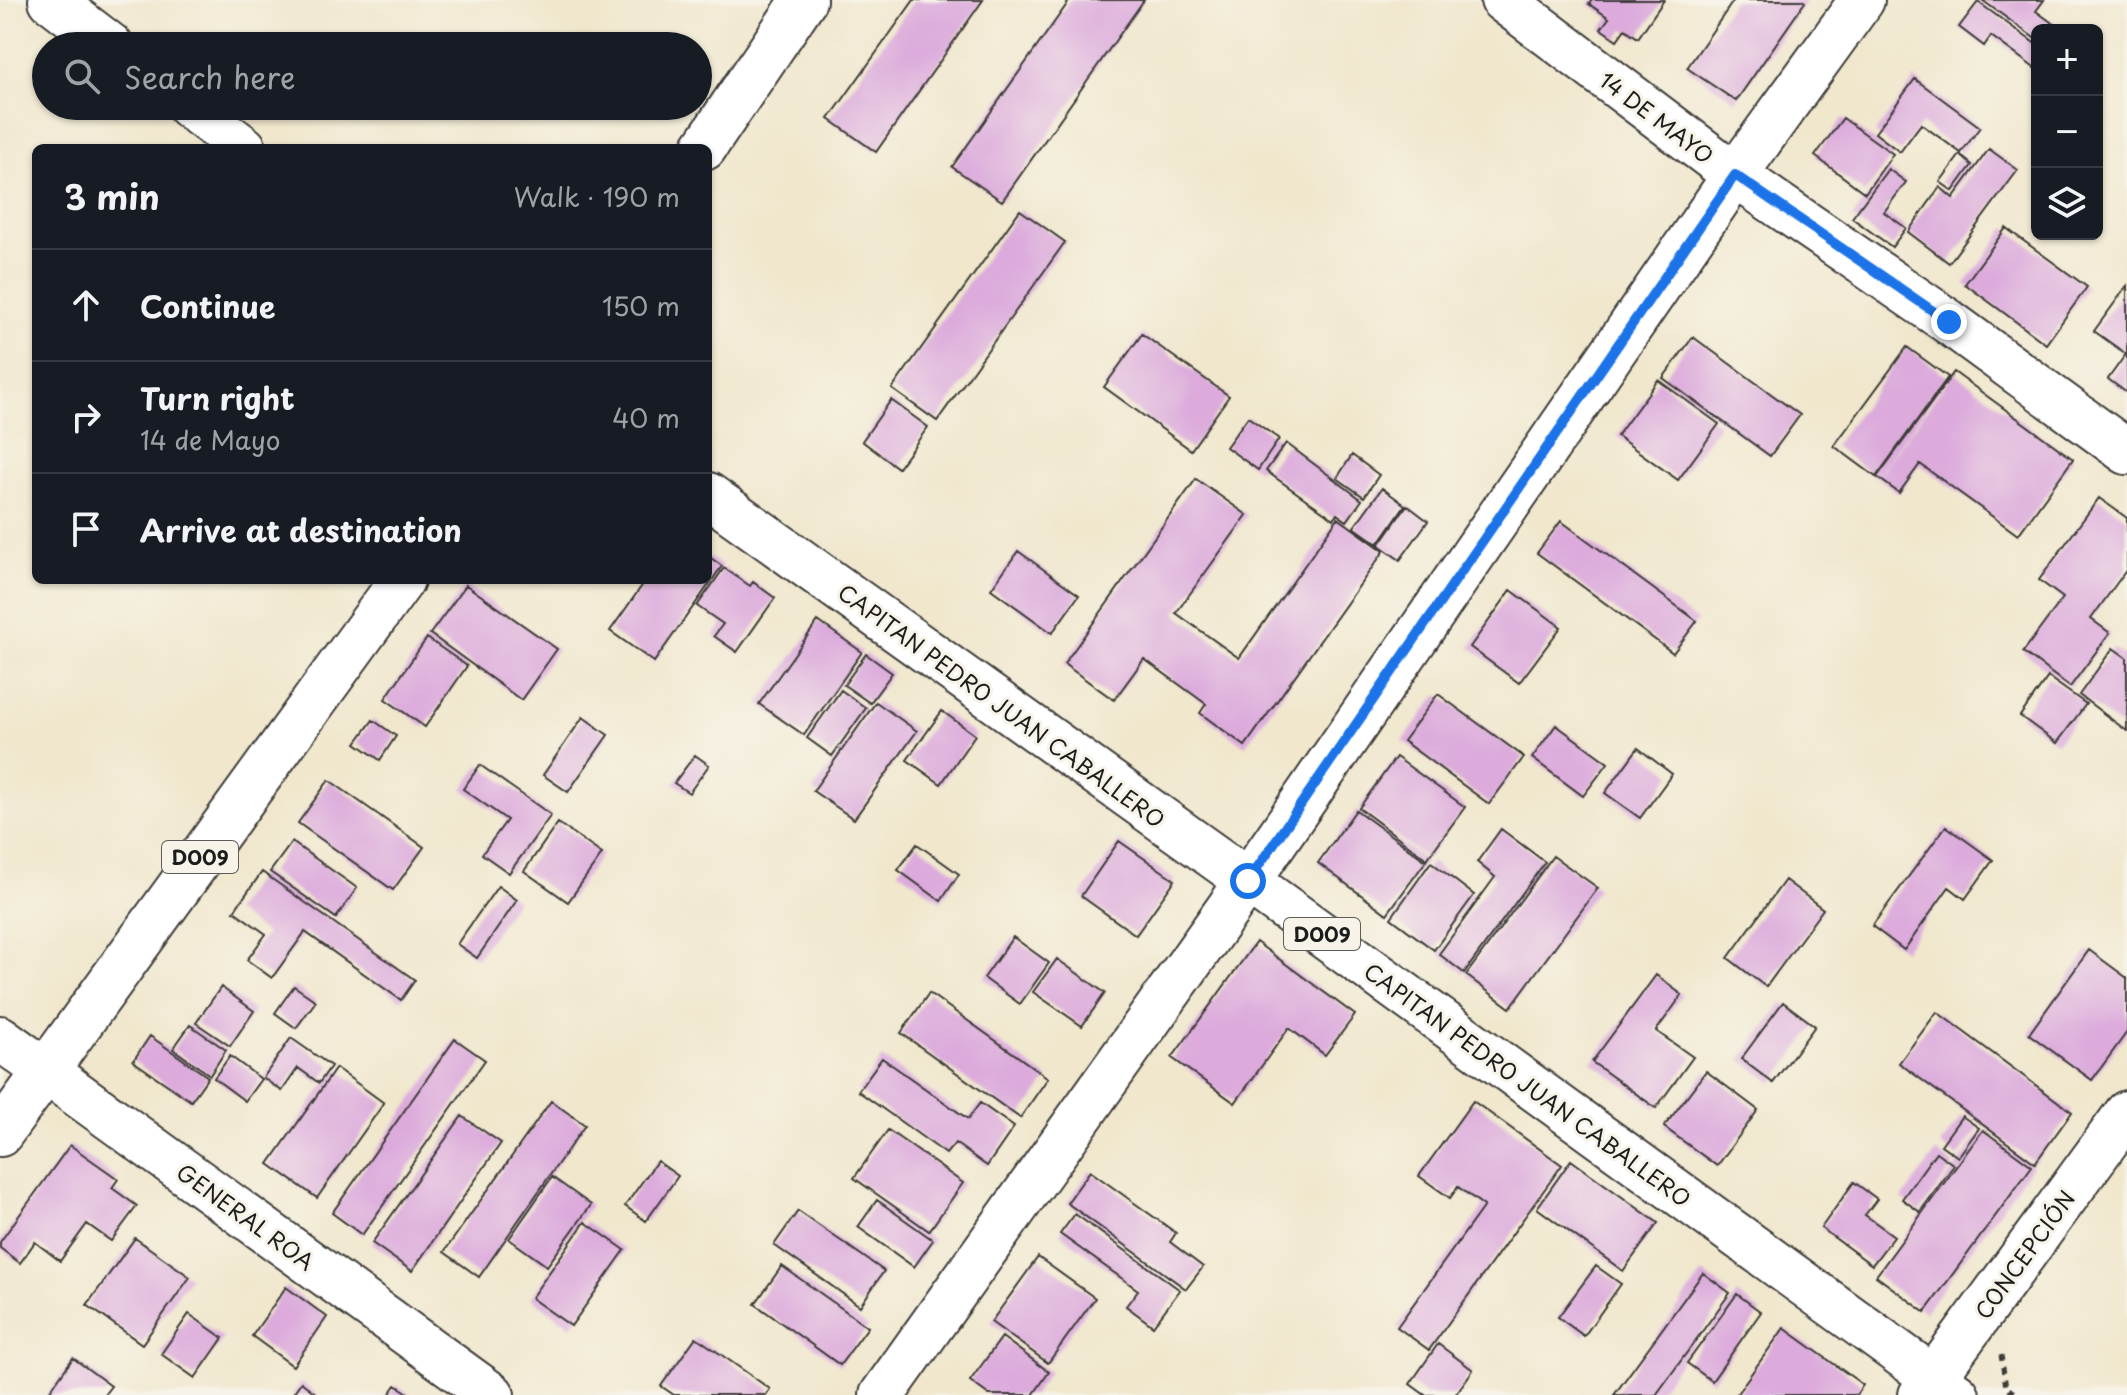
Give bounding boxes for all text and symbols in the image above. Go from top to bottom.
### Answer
map controls [2031,24,2103,240]
button: + [2031,24,2103,96]
search box [32,32,712,120]
icon: search [60,54,104,98]
text: Search here [124,54,296,99]
street label: 14 DE MAYO [1593,63,1721,171]
button: − [2031,96,2103,168]
button: layers [2031,168,2103,240]
text: 3 min [64,170,160,222]
text: Walk · 190 m [514,177,680,216]
icon: ahead [64,283,108,327]
text: Continue [140,283,275,328]
text: 150 m [602,286,680,325]
route end [1931,304,1967,340]
text: Turn right [140,375,295,420]
icon: right [64,395,108,439]
text: 40 m [612,398,680,437]
text: 14 de Mayo [140,420,281,459]
icon: arrive [64,507,108,551]
text: Arrive at destination [140,507,462,552]
street label: CAPITAN PEDRO JUAN CABALLERO [832,575,1172,835]
road number: D009 [162,841,238,873]
route start [1230,863,1266,899]
road number: D009 [1284,918,1360,950]
street label: CAPITAN PEDRO JUAN CABALLERO [1358,954,1698,1214]
street label: GENERAL ROA [170,1155,322,1277]
street label: CONCEPCIÓN [1966,1183,2082,1325]

